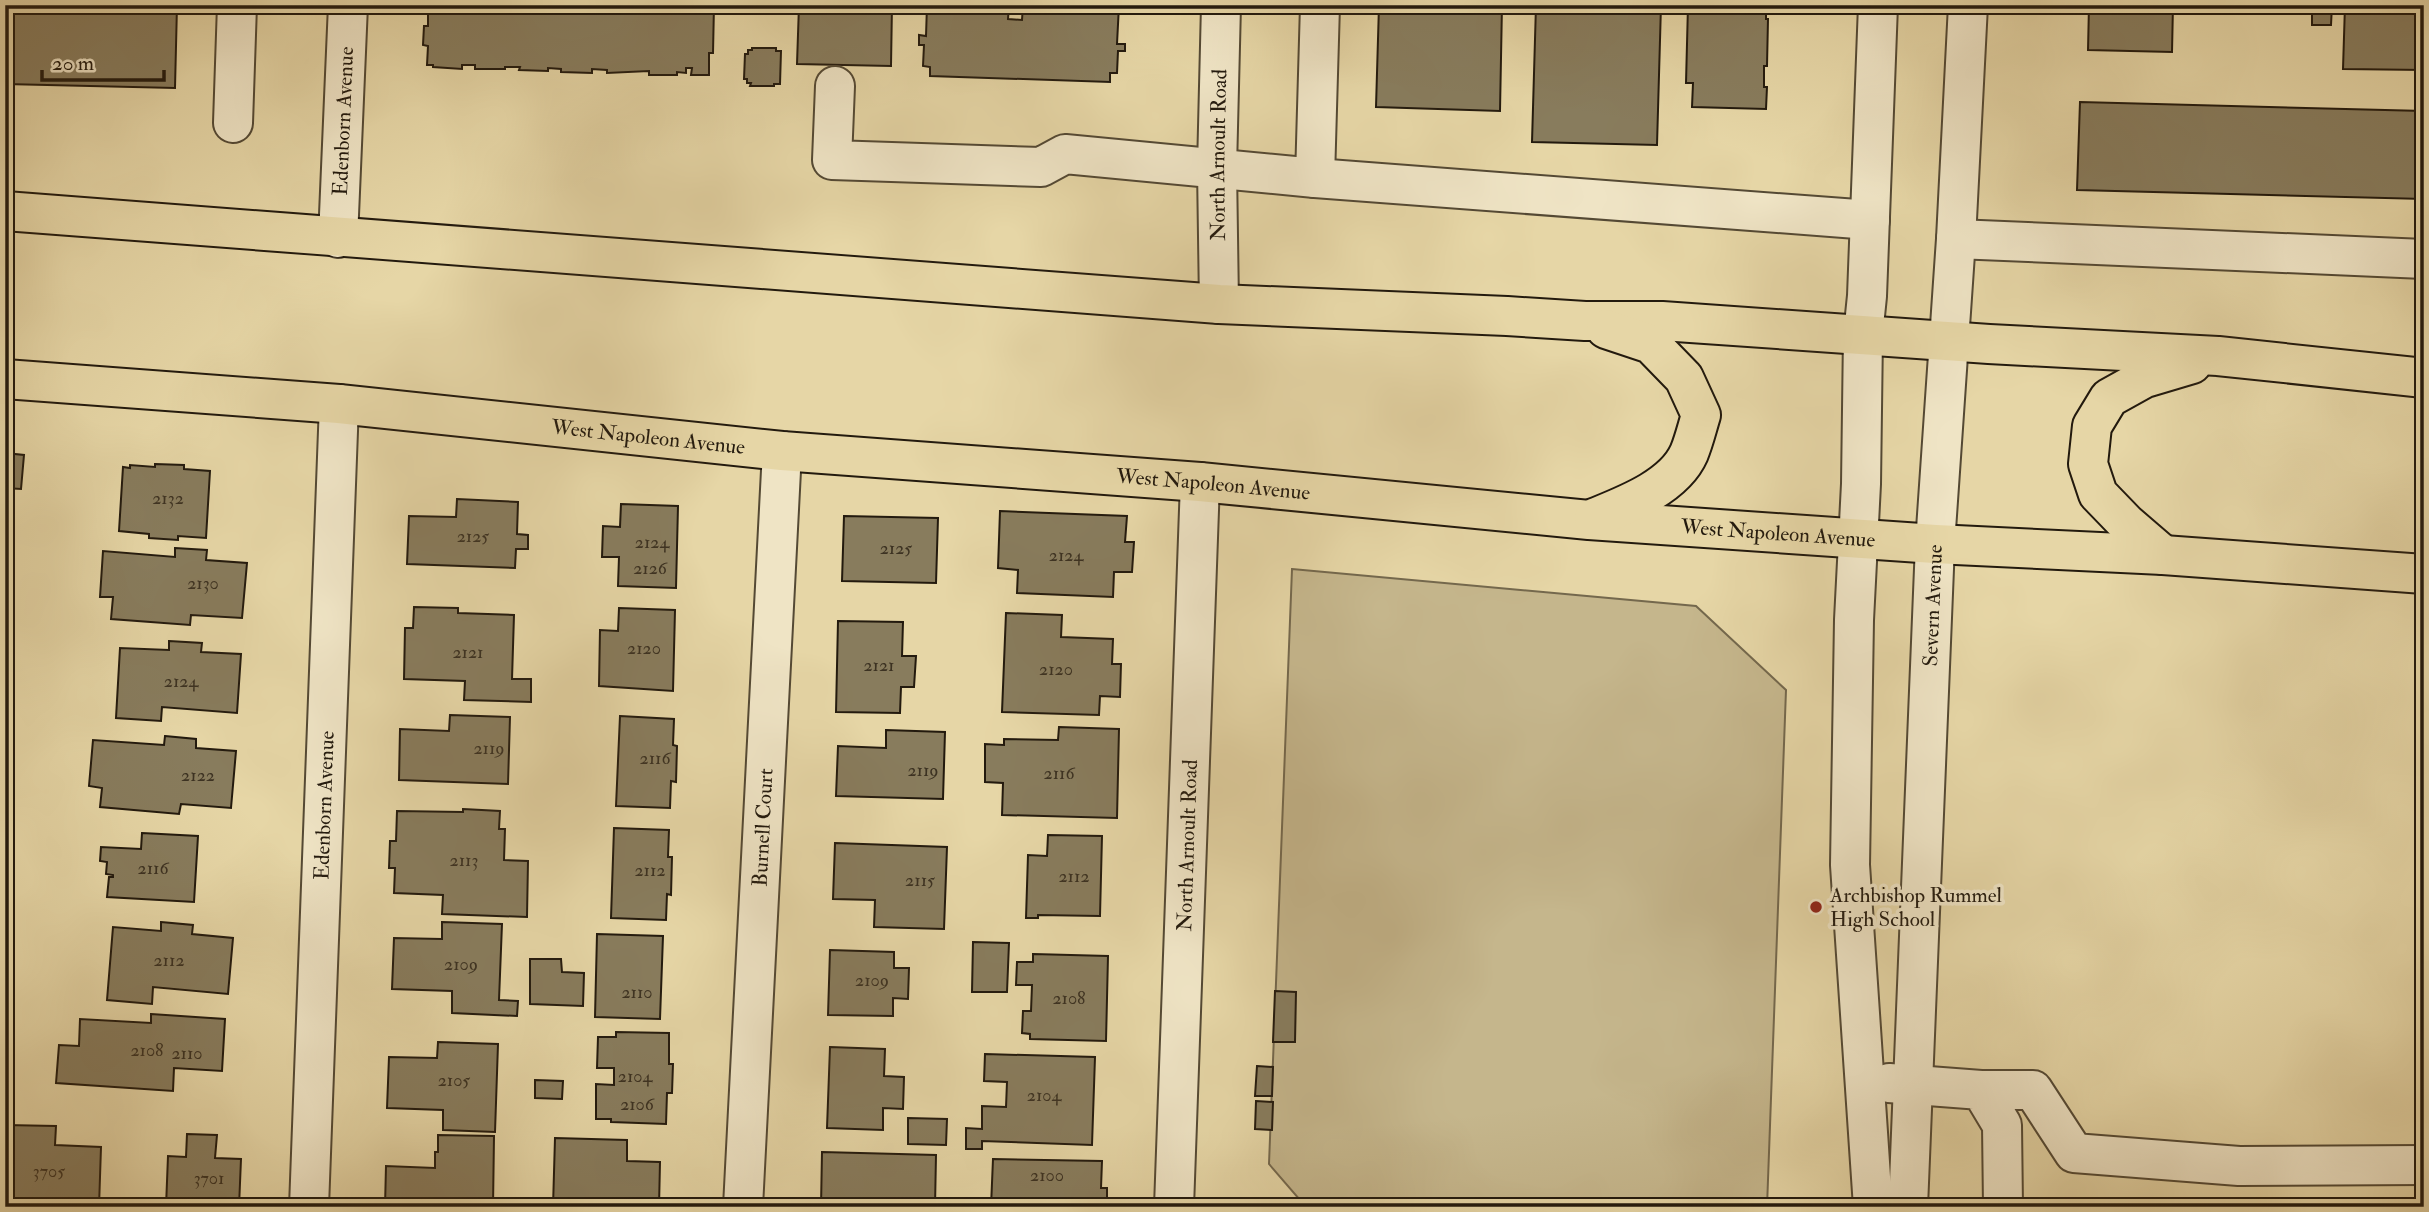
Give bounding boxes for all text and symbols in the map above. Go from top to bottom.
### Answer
scale bar [42,38,164,82]
street label: Edenborn Avenue [327,46,360,196]
text: 20 m [52,50,94,77]
street label: North Arnoult Road [1204,68,1233,241]
street label: West Napoleon Avenue [549,414,747,461]
street label: West Napoleon Avenue [1114,463,1312,507]
house number: 2132 [152,487,184,510]
street label: West Napoleon Avenue [1679,513,1876,554]
house number: 2125 [457,525,489,548]
house number: 2124 [635,531,670,554]
house number: 2125 [880,537,912,560]
house number: 2124 [1049,544,1084,567]
street label: Severn Avenue [1917,544,1949,667]
house number: 2126 [633,557,668,580]
house number: 2130 [187,572,219,595]
house number: 2120 [627,637,661,660]
house number: 2121 [452,641,484,664]
house number: 2121 [863,654,895,677]
house number: 2120 [1039,658,1073,681]
house number: 2124 [164,670,199,693]
street label: Edenborn Avenue [308,730,341,880]
house number: 2119 [473,737,505,760]
house number: 2116 [640,747,671,770]
street label: North Arnoult Road [1171,758,1204,932]
house number: 2119 [907,759,939,782]
house number: 2116 [1044,762,1075,785]
house number: 2122 [181,764,215,787]
street label: Burnell Court [747,768,780,887]
house number: 2113 [450,849,478,872]
house number: 2116 [138,857,169,880]
house number: 2112 [634,859,666,882]
house number: 2112 [1058,865,1090,888]
house number: 2115 [905,869,935,892]
place label: Archbishop Rummel High School [1829,882,2003,933]
marker: Archbishop Rummel High School [1808,899,1824,915]
house number: 2112 [153,949,185,972]
house number: 2109 [444,953,478,976]
house number: 2109 [855,969,889,992]
house number: 2110 [621,981,653,1004]
house number: 2108 [1052,987,1086,1010]
house number: 2108 [130,1039,164,1062]
house number: 2110 [171,1042,203,1065]
house number: 2104 [618,1065,653,1088]
house number: 2105 [438,1069,470,1092]
house number: 2104 [1027,1084,1062,1107]
house number: 2106 [620,1093,655,1116]
house number: 3705 [33,1160,65,1183]
house number: 2100 [1030,1164,1064,1187]
house number: 3701 [194,1167,224,1190]

